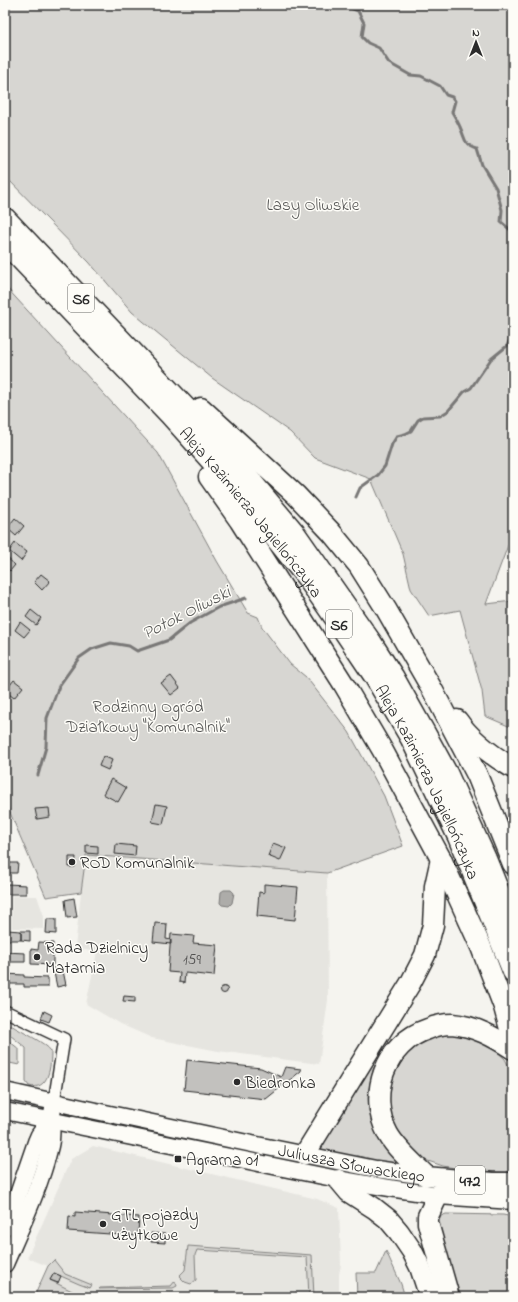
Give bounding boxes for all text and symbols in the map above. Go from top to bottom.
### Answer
north arrow [456,22,496,62]
text: N [472,25,480,41]
park label: Lasy Oliwskie [267,193,360,219]
road number: S6 [68,284,94,312]
street label: Aleja Kazimierza Jagiellończyka [172,422,328,603]
water label: Potok Oliwski [138,580,237,647]
road number: S6 [326,610,352,638]
street label: Aleja Kazimierza Jagiellończyka [368,680,485,884]
park label: Rodzinny Ogród Działkowy "Komunalnik" [65,695,230,741]
place label: ROD Komunalnik [80,851,195,876]
marker: ROD Komunalnik [67,857,77,867]
place label: Rada Dzielnicy Matarnia [45,936,148,981]
house number: 159 [183,949,201,971]
marker: Rada Dzielnicy Matarnia [32,952,42,962]
place label: Biedronka [244,1071,316,1096]
marker: Biedronka [232,1077,242,1087]
street label: Juliusza Słowackiego [276,1139,427,1190]
place label: Agrarna 01 [186,1148,259,1175]
marker: Agrarna 01 [173,1154,183,1164]
road number: 472 [455,1166,485,1194]
place label: GTL pojazdy użytkowe [111,1203,198,1249]
marker: GTL pojazdy użytkowe [98,1219,108,1229]

